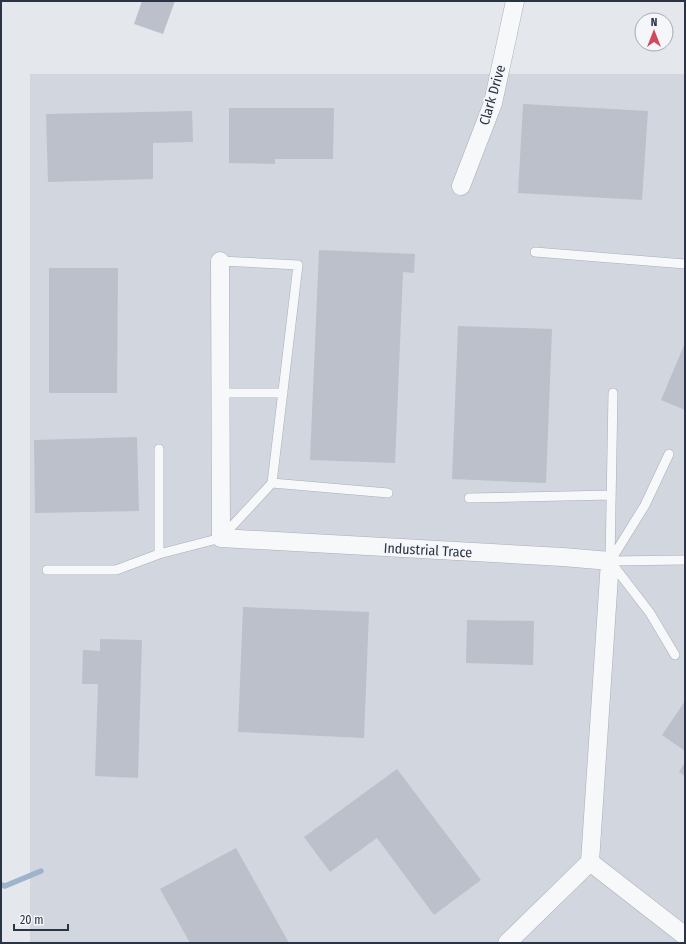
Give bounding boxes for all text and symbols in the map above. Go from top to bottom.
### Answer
north arrow [634,12,674,52]
text: N [651,16,657,29]
street label: Clark Drive [476,63,509,127]
street label: Industrial Trace [383,540,473,561]
scale bar [14,906,68,932]
text: 20 m [20,913,44,927]

